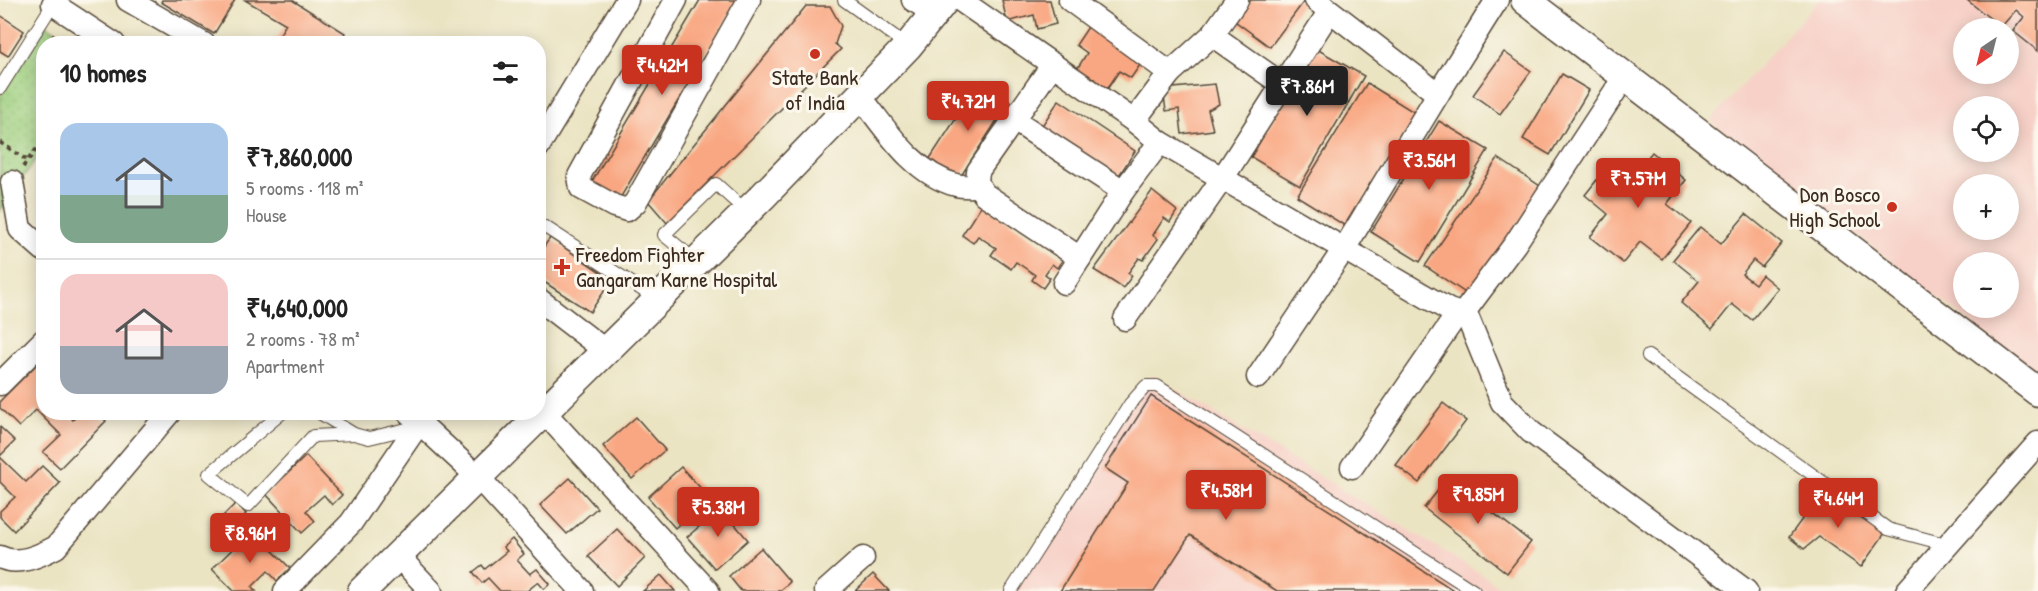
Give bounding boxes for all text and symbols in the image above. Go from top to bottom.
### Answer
north arrow [1953,18,2019,84]
map controls [1953,18,2019,318]
pin: ₹4.42M [613,45,711,96]
marker: State Bank of India [808,47,822,61]
text: ₹4.42M [636,51,688,78]
text: 10 homes [60,55,147,90]
icon: filters [489,56,522,89]
place label: State Bank of India [772,62,858,117]
pin: ₹7.86M [1258,66,1356,117]
text: ₹7.86M [1280,72,1334,99]
pin: ₹4.72M [919,81,1017,132]
text: ₹4.72M [941,87,995,114]
button: locate [1953,96,2019,162]
text: ₹7,860,000 [246,139,352,174]
pin: ₹3.56M [1380,140,1478,191]
text: ₹3.56M [1402,146,1456,173]
icon: home [108,147,180,219]
pin: ₹7.57M [1589,158,1687,209]
text: ₹7.57M [1610,164,1666,191]
text: 5 rooms · 118 m² [246,174,363,201]
button: + [1953,174,2019,240]
place label: Don Bosco High School [1789,179,1880,234]
marker: Don Bosco High School [1885,200,1899,214]
text: House [246,201,287,228]
place label: Freedom Fighter Gangaram Karne Hospital [575,239,777,294]
button: − [1953,252,2019,318]
marker: Freedom Fighter Gangaram Karne Hospital [553,258,571,276]
text: ₹4,640,000 [246,290,348,325]
icon: home [108,298,180,370]
text: 2 rooms · 78 m² [246,325,360,352]
text: Apartment [246,352,324,379]
pin: ₹4.58M [1177,470,1275,521]
pin: ₹9.85M [1429,474,1527,525]
text: ₹4.58M [1200,476,1252,503]
pin: ₹4.64M [1789,478,1887,529]
text: ₹9.85M [1452,480,1504,507]
text: ₹4.64M [1813,484,1863,511]
pin: ₹5.38M [669,487,767,538]
text: ₹5.38M [691,493,745,520]
pin: ₹8.96M [201,513,299,564]
text: ₹8.96M [224,519,276,546]

